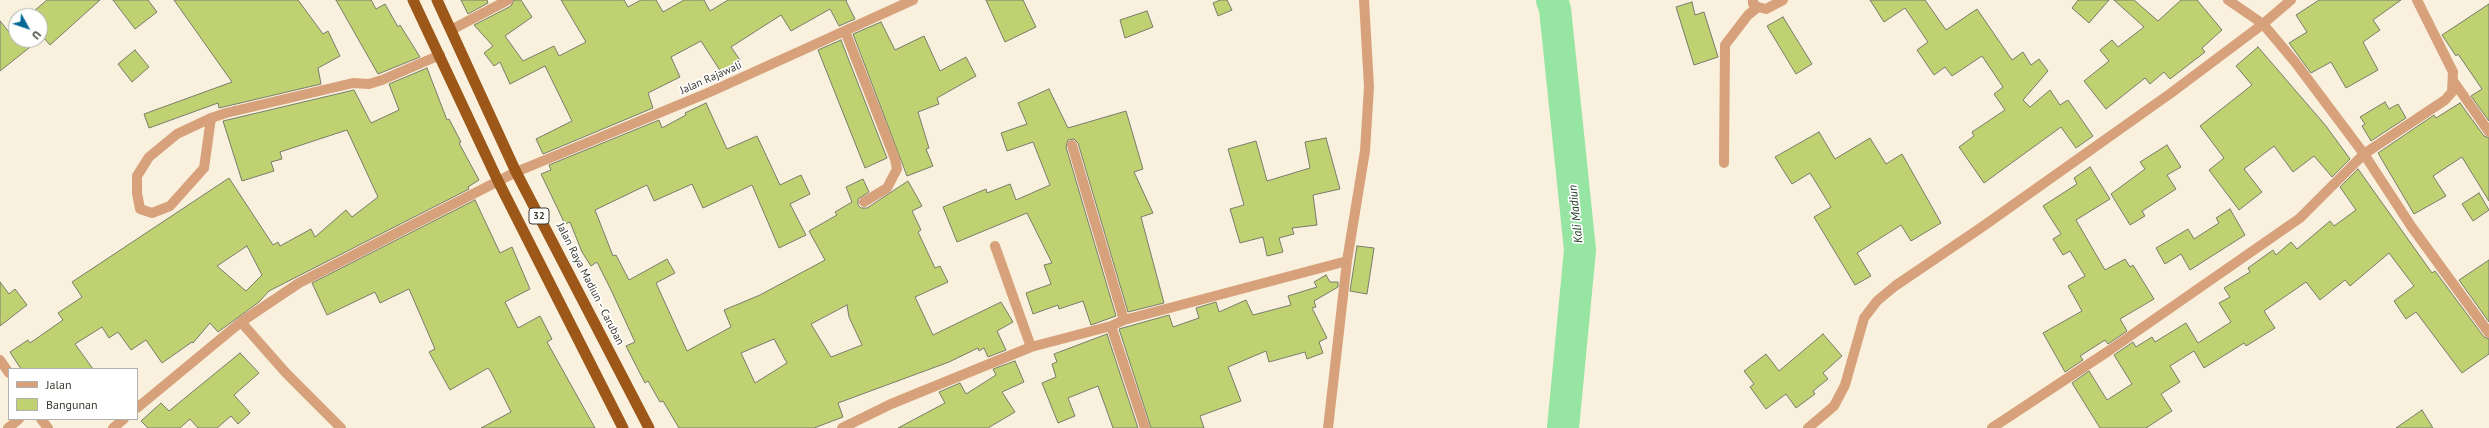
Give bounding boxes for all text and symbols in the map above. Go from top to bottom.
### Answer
north arrow [8,8,48,48]
text: U [29,28,44,42]
street label: Jalan Rajawali [678,58,744,98]
water label: Kali Madiun [1566,184,1586,244]
road number: 32 [529,208,549,224]
street label: Jalan Raya Madiun - Caruban [553,221,627,347]
legend [8,368,138,420]
text: Jalan [46,377,71,392]
text: Bangunan [46,397,98,412]

